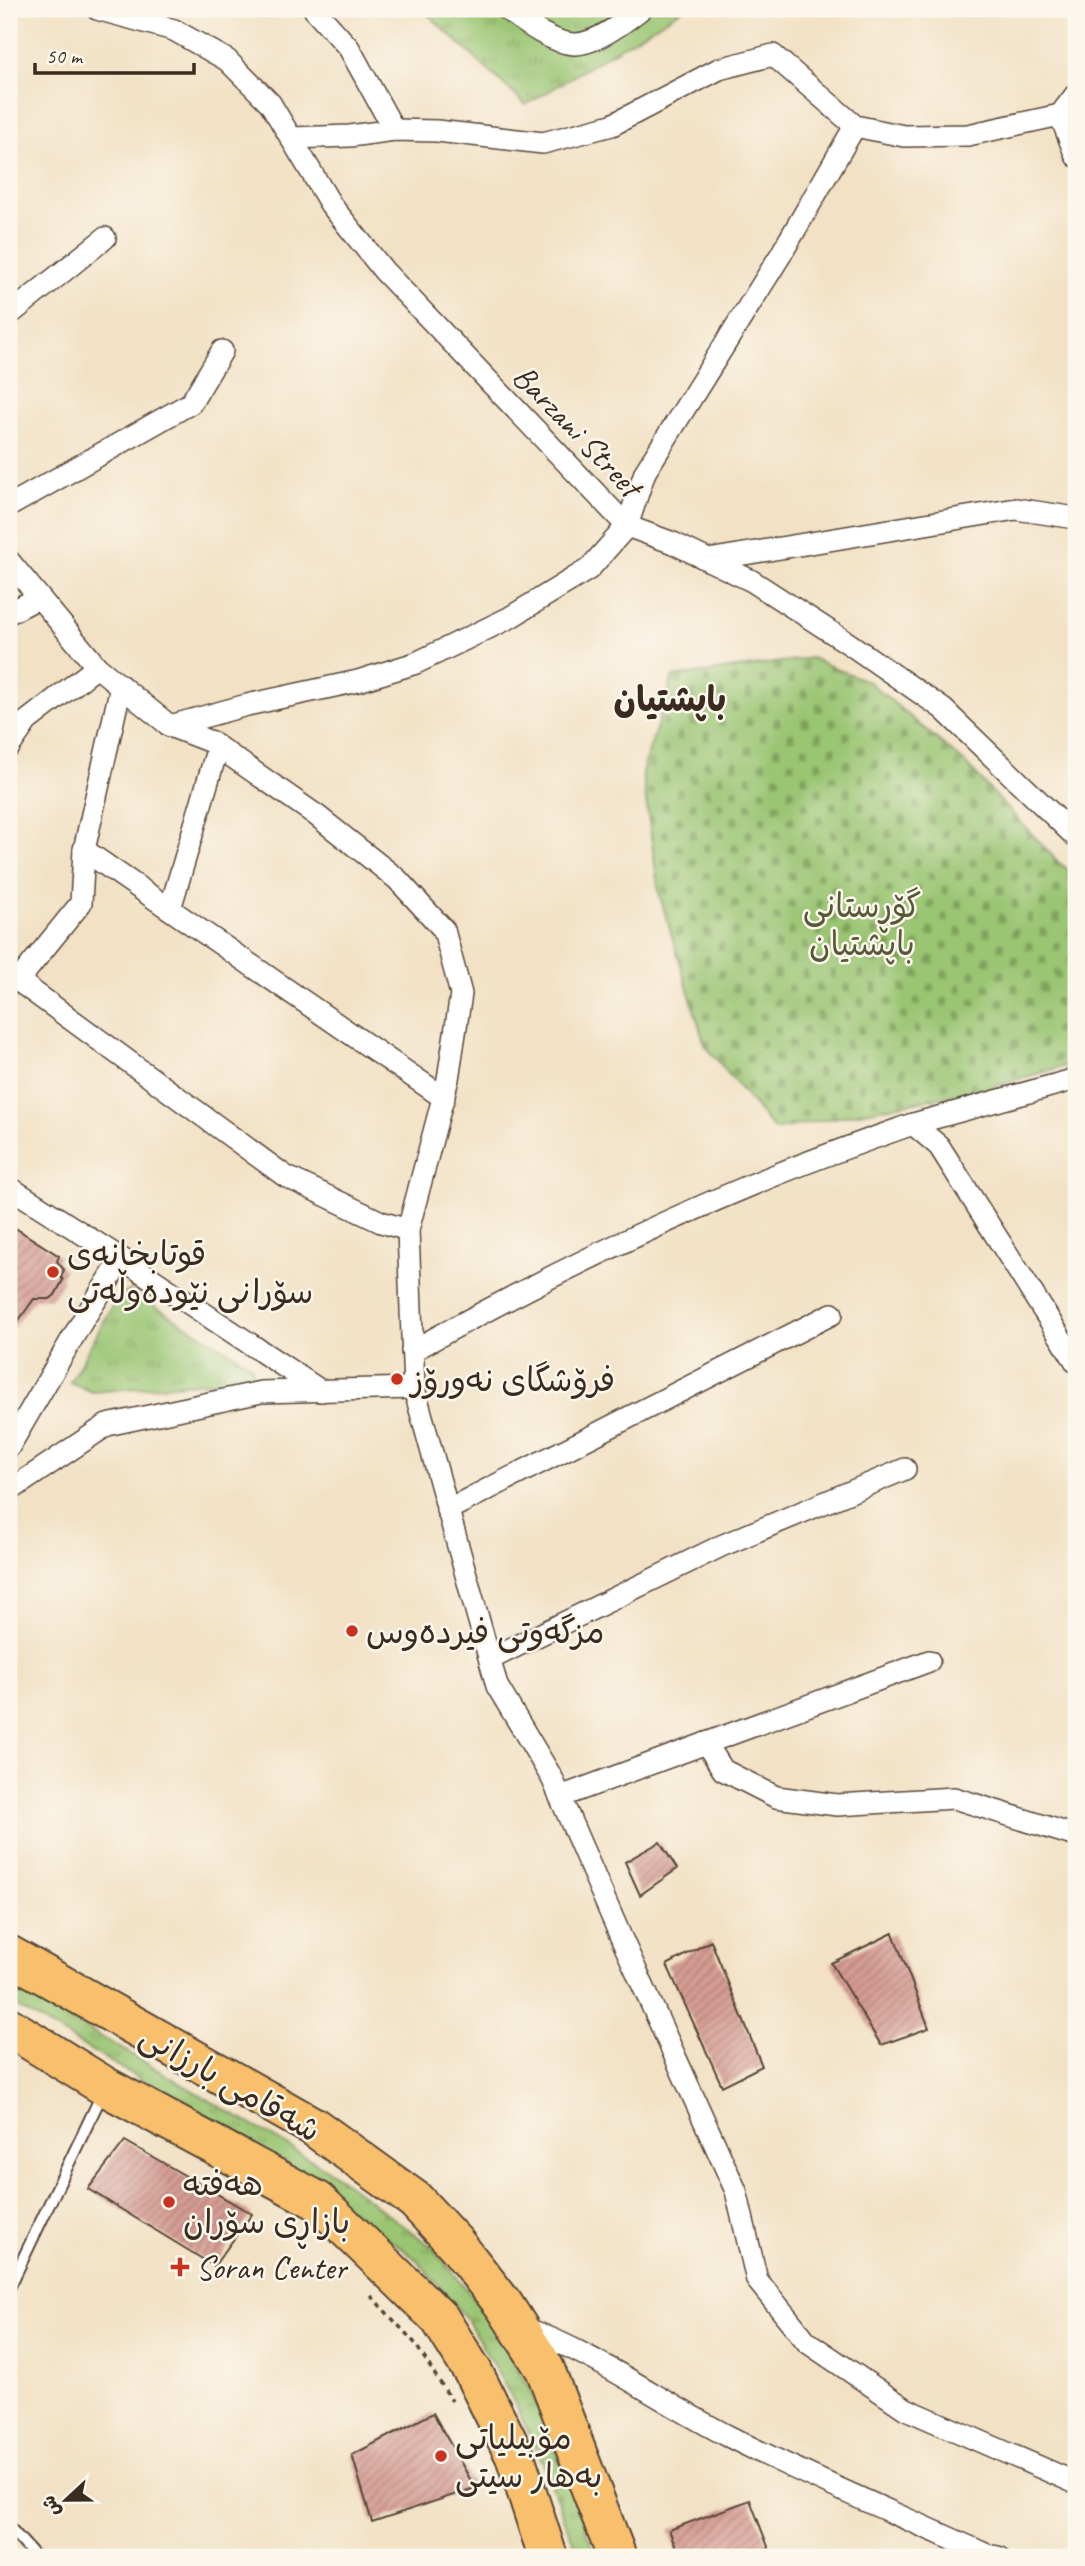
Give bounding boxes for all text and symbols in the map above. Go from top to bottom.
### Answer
scale bar [35,32,194,76]
text: 50 m [46,43,84,69]
street label: Barzani Street [504,356,654,509]
district label: باپشتیان [614,677,726,722]
park label: گۆڕستانی باپشتیان [803,885,921,965]
place label: قوتابخانەی سۆرانی نێودەوڵەتی [67,1233,313,1313]
marker: قوتابخانەی سۆرانی نێودەوڵەتی [45,1264,61,1280]
place label: فرۆشگای نەورۆز [408,1359,615,1401]
marker: فرۆشگای نەورۆز [389,1371,405,1387]
place label: مزگەوتی فیردەوس [366,1611,604,1653]
marker: مزگەوتی فیردەوس [344,1623,360,1639]
street label: شەقامی بارزانی [133,2014,328,2152]
place label: هەفتە بازاڕی سۆران [183,2163,350,2249]
marker: هەفتە بازاڕی سۆران [161,2194,177,2210]
place label: Soran Center [196,2247,348,2289]
marker: Soran Center [170,2257,190,2277]
place label: مۆبیلیاتی بەهار سیتی [455,2417,602,2497]
marker: مۆبیلیاتی بەهار سیتی [433,2448,449,2464]
north arrow [32,2464,102,2534]
text: ش [36,2492,66,2520]

